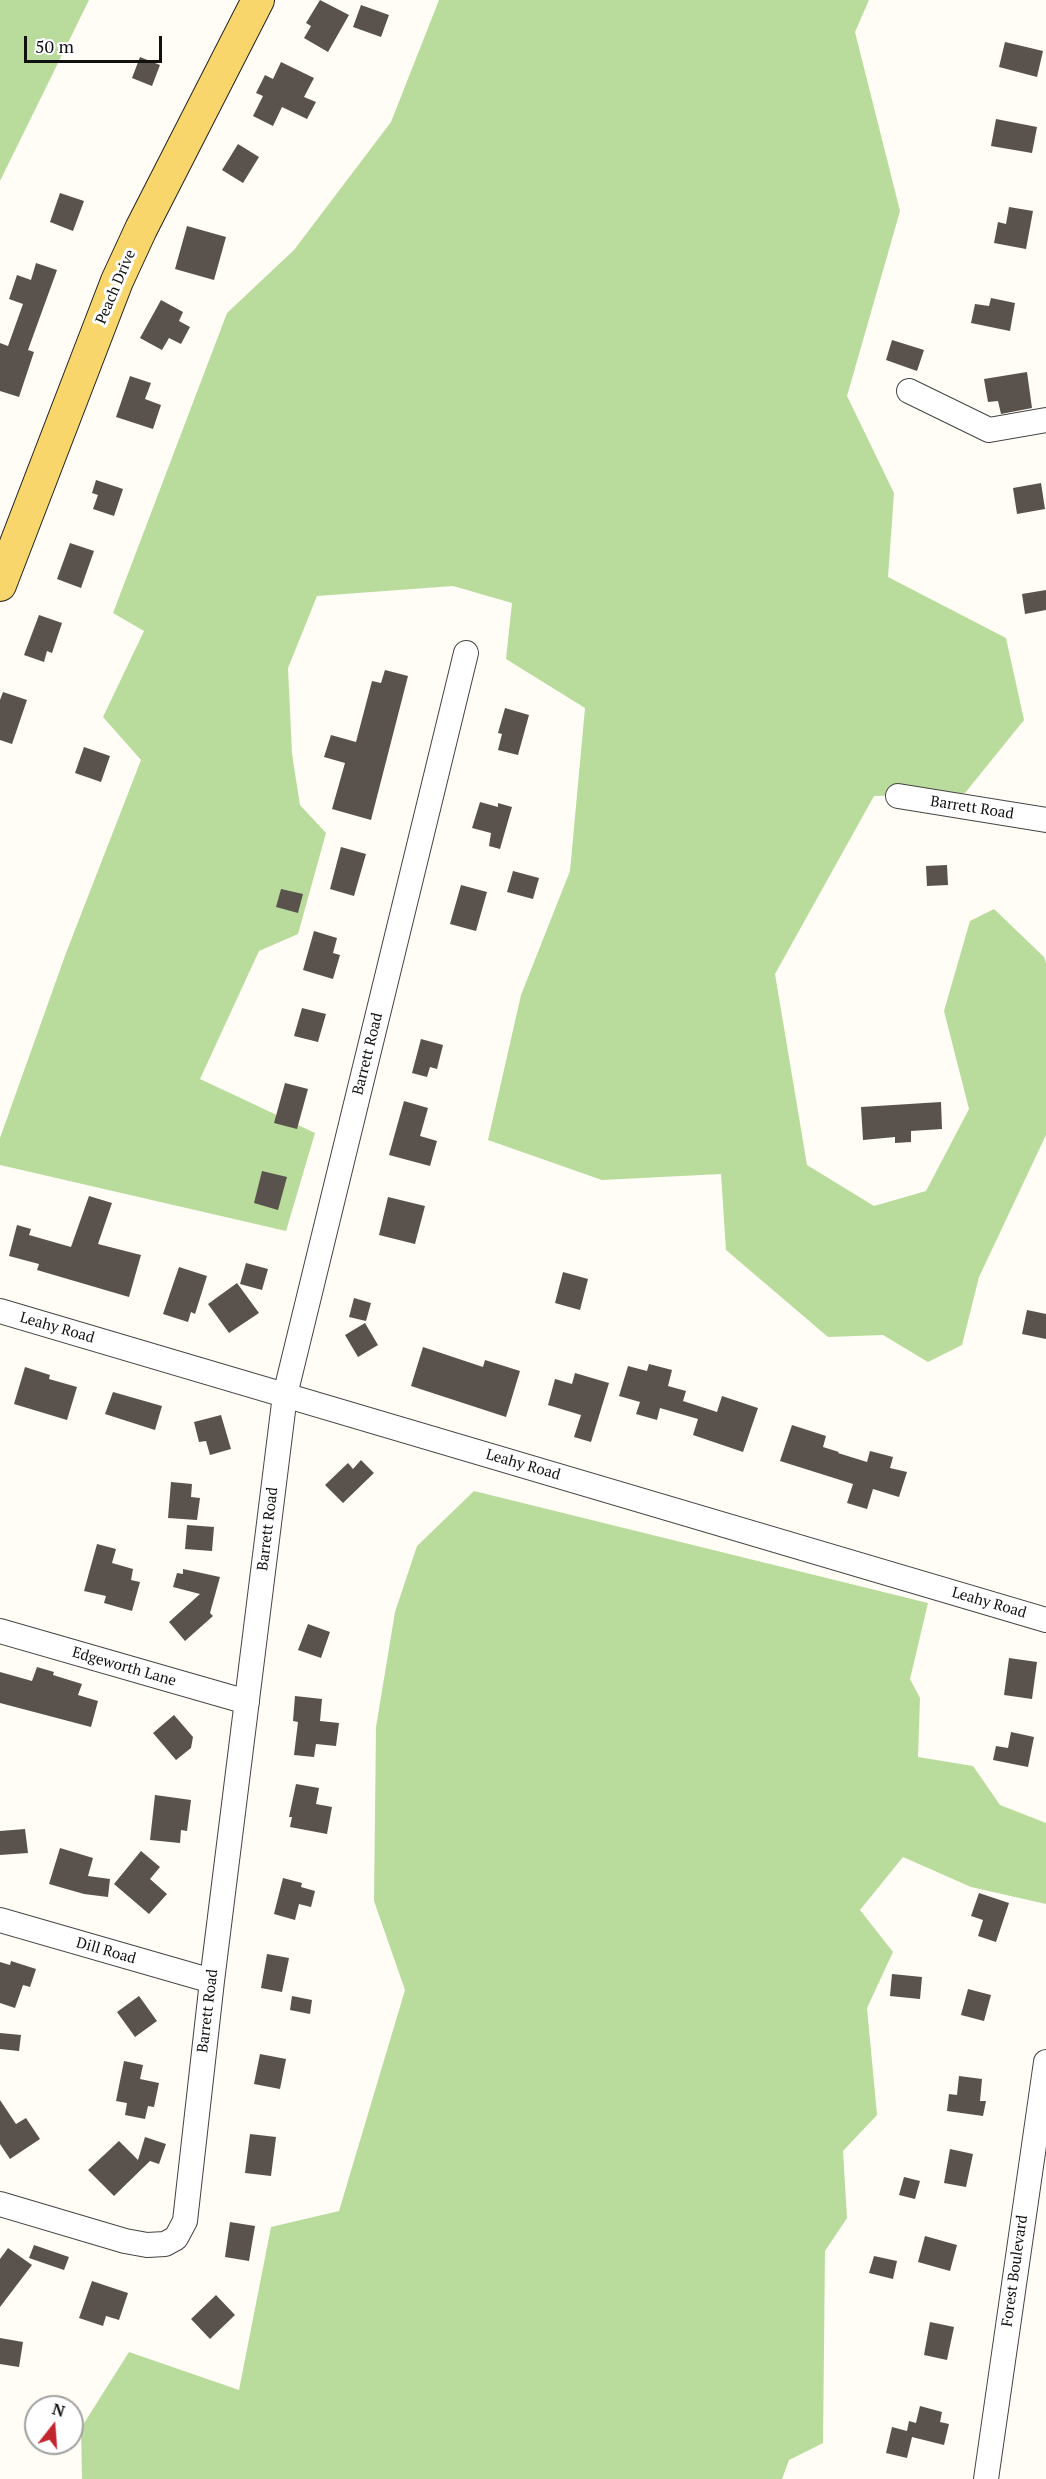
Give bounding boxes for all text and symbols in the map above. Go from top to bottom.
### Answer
scale bar [27,24,165,62]
text: 50 m [35,34,74,58]
street label: Peach Drive [92,247,140,327]
street label: Barrett Road [929,793,1015,823]
street label: Barrett Road [349,1011,387,1097]
street label: Leahy Road [18,1309,96,1347]
street label: Leahy Road [484,1446,562,1484]
street label: Barrett Road [254,1486,282,1572]
street label: Leahy Road [950,1584,1028,1622]
street label: Edgeworth Lane [70,1644,178,1690]
street label: Dill Road [74,1934,138,1968]
street label: Barrett Road [194,1968,222,2054]
street label: Forest Boulevard [998,2214,1032,2328]
north arrow [24,2395,84,2455]
text: N [50,2397,68,2422]

